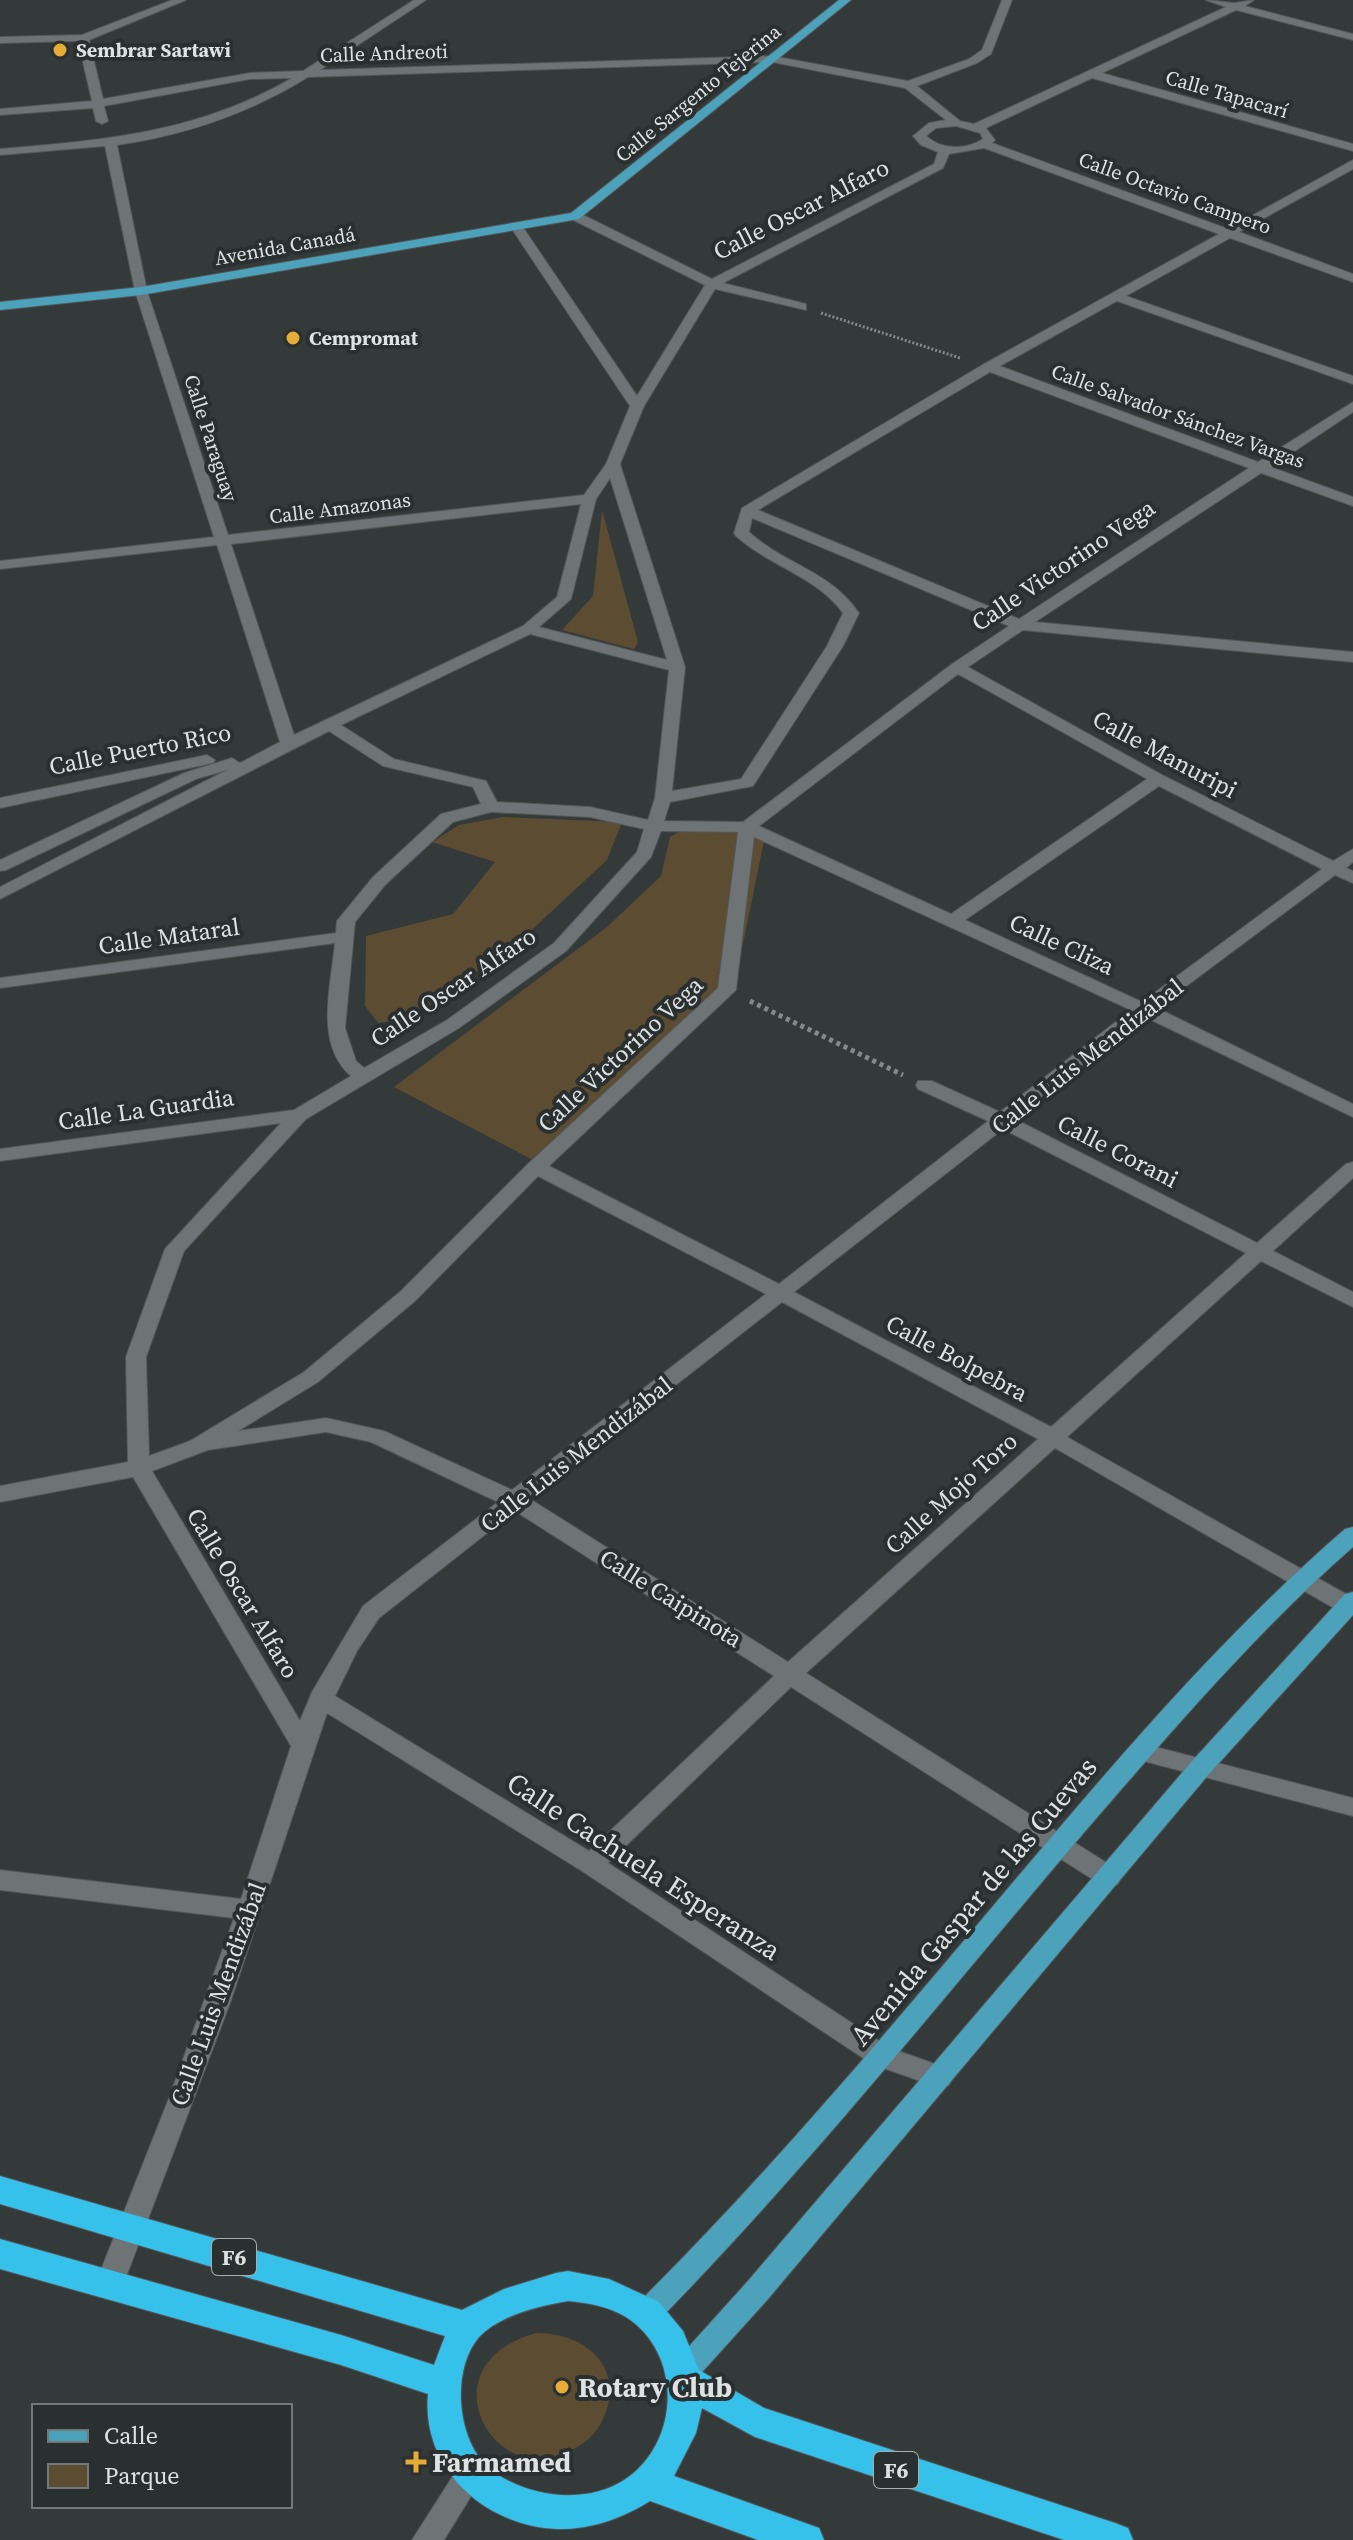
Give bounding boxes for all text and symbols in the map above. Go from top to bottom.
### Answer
street label: Calle Sargento Tejerina [609,17,787,169]
place label: Sembrar Sartawi [76,36,231,64]
street label: Calle Andreoti [320,37,448,69]
marker: Sembrar Sartawi [51,41,69,59]
street label: Calle Tapacarí [1162,63,1292,125]
street label: Calle Octavio Campero [1075,145,1275,241]
street label: Calle Oscar Alfaro [707,150,895,268]
street label: Avenida Canadá [212,220,358,272]
place label: Cempromat [309,324,419,352]
marker: Cempromat [284,329,302,347]
street label: Calle Salvador Sánchez Vargas [1047,357,1309,475]
street label: Calle Paraguay [177,371,245,506]
street label: Calle Amazonas [268,485,412,531]
street label: Calle Victorino Vega [965,491,1162,639]
street label: Calle Manuripi [1087,702,1243,806]
street label: Calle Puerto Rico [46,715,234,783]
street label: Calle Cliza [1004,905,1120,983]
street label: Calle Mataral [96,910,242,962]
street label: Calle Oscar Alfaro [364,919,542,1055]
street label: Calle Victorino Vega [530,968,710,1139]
street label: Calle Luis Mendizábal [984,971,1190,1141]
street label: Calle La Guardia [56,1080,237,1138]
street label: Calle Corani [1052,1106,1184,1196]
street label: Calle Bolpebra [880,1307,1034,1410]
street label: Calle Luis Mendizábal [473,1369,679,1539]
street label: Calle Mojo Toro [878,1425,1024,1561]
street label: Calle Oscar Alfaro [179,1502,307,1684]
street label: Calle Caipinota [593,1541,749,1655]
street label: Avenida Gaspar de las Cuevas [841,1749,1105,2053]
street label: Calle Cachuela Esperanza [500,1763,789,1969]
street label: Calle Luis Mendizábal [162,1878,274,2110]
road number: F6 [212,2239,256,2275]
place label: Rotary Club [578,2368,732,2406]
marker: Rotary Club [553,2378,571,2396]
legend [32,2404,292,2508]
text: Calle [104,2419,158,2452]
place label: Farmamed [432,2443,572,2481]
road number: F6 [874,2452,918,2488]
marker: Farmamed [407,2453,425,2471]
text: Parque [104,2459,180,2492]

